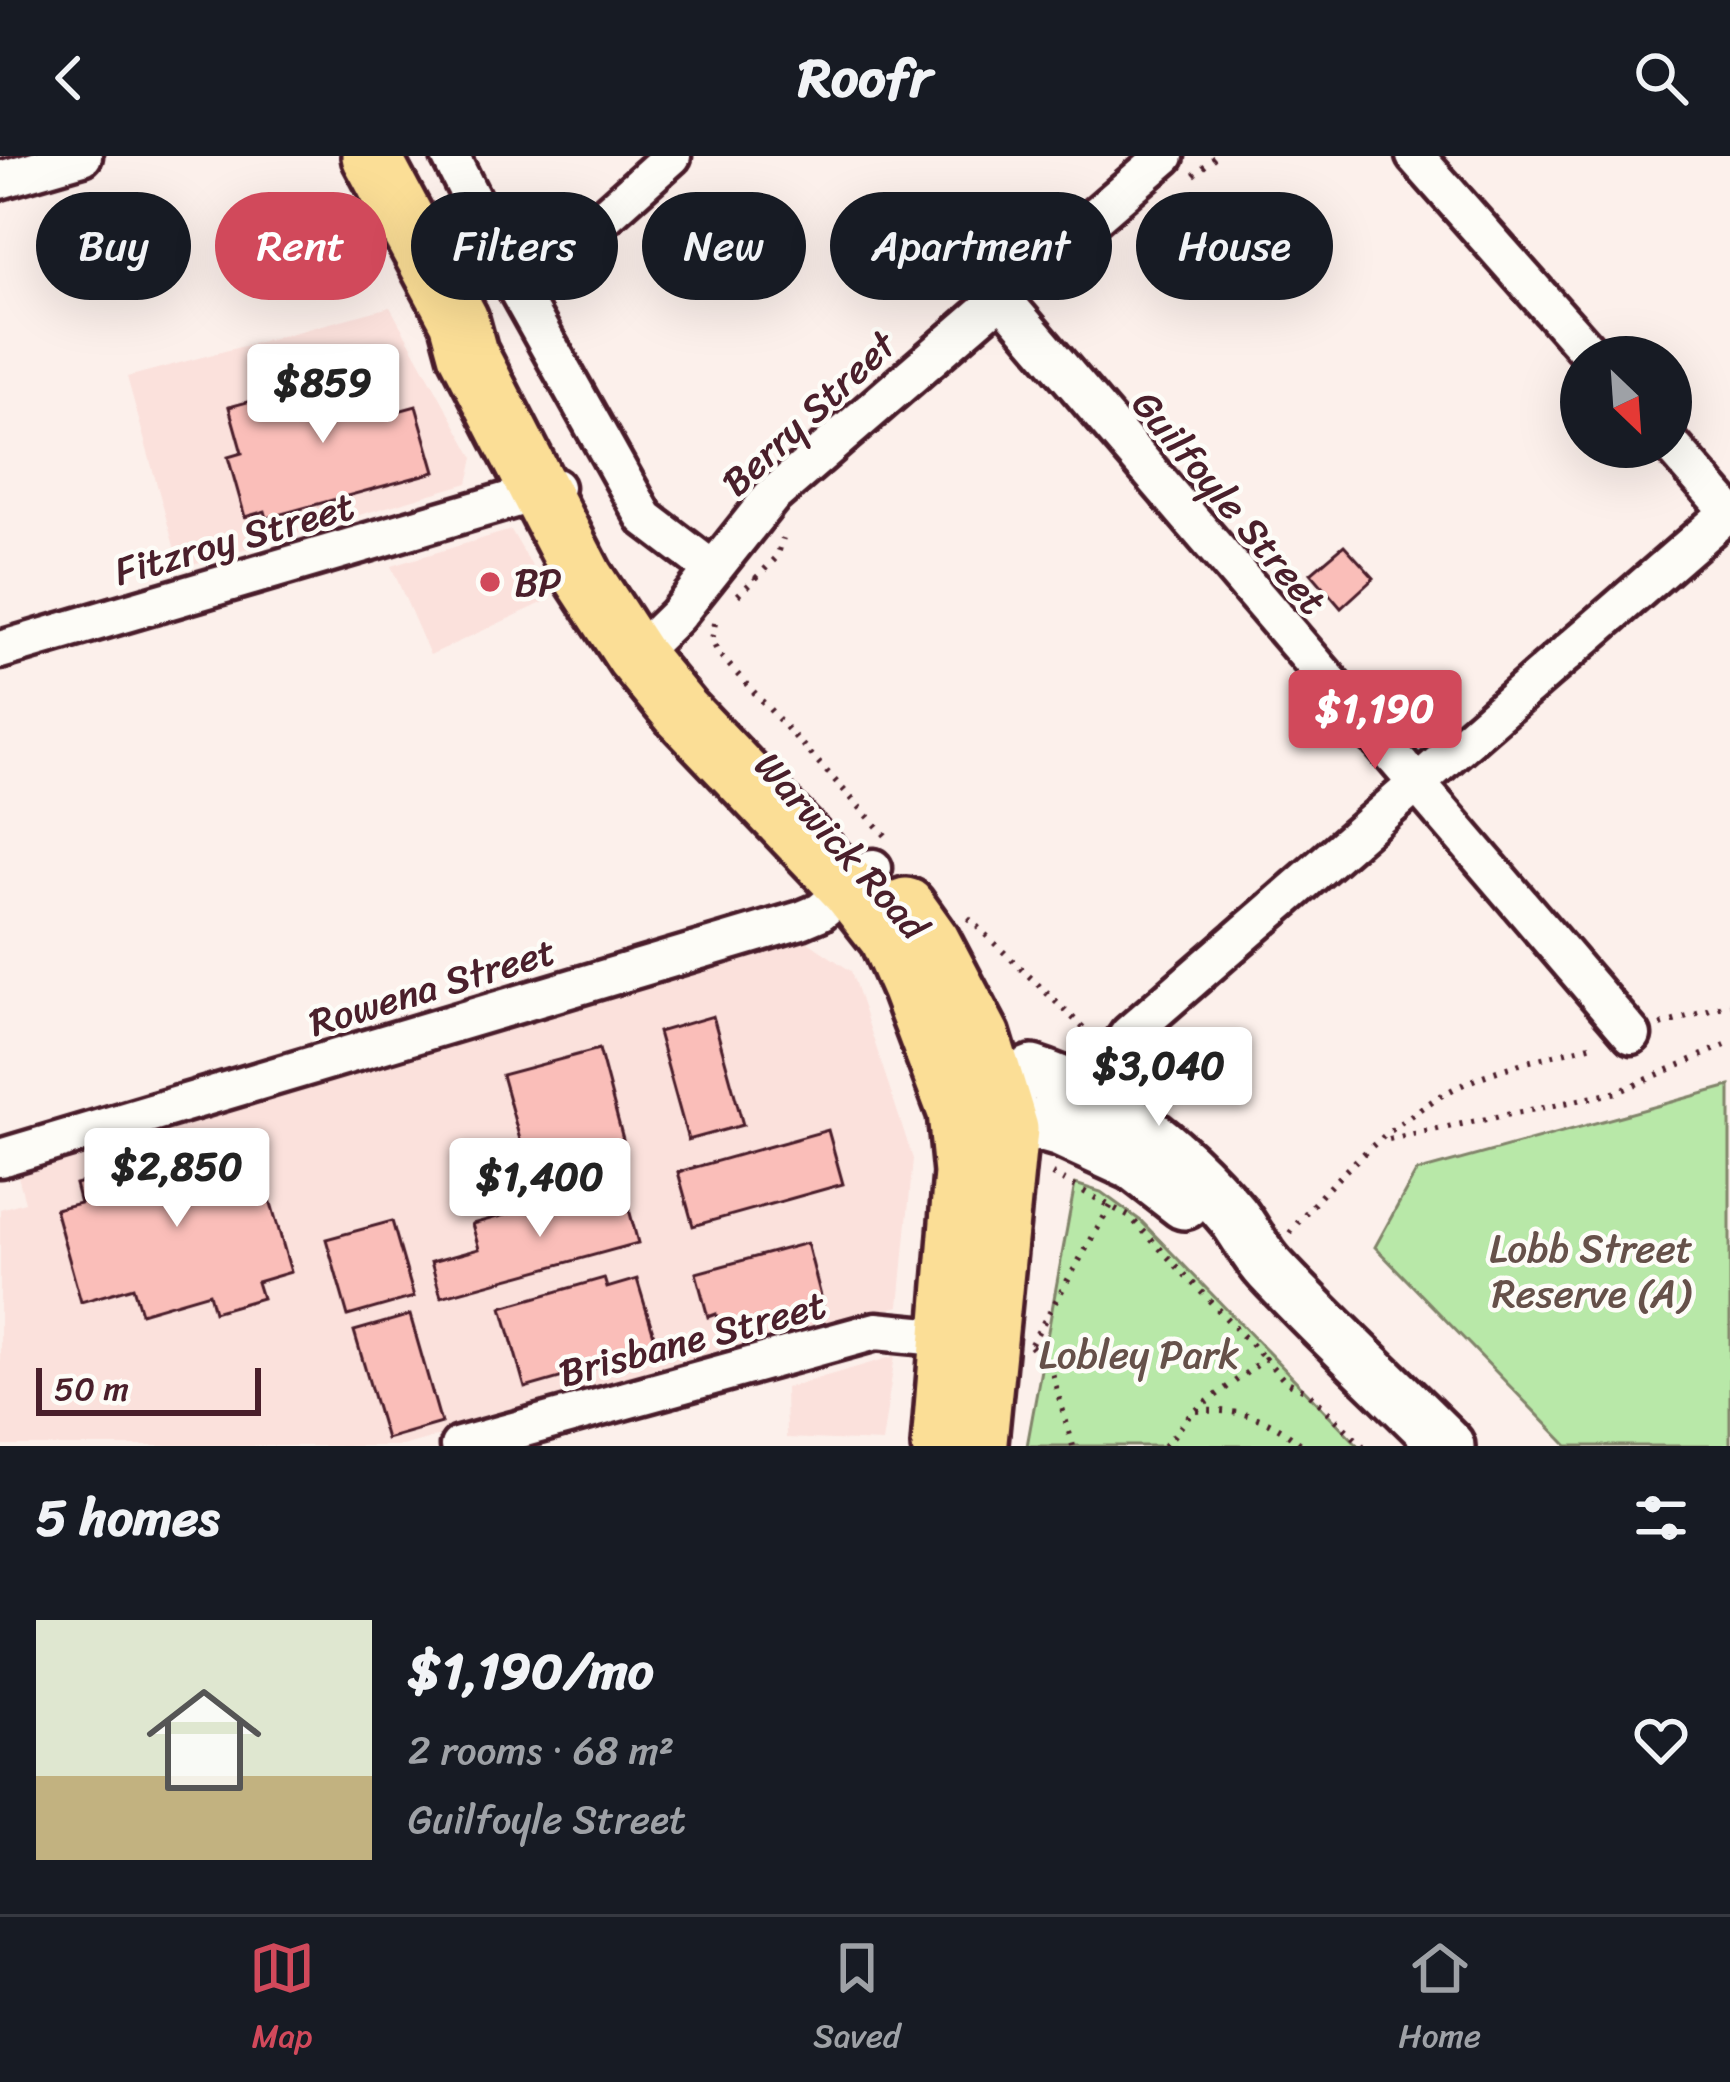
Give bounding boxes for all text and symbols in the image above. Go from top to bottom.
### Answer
text: Roofr [798,30,932,126]
icon: back [36,45,102,111]
icon: search [1628,45,1694,111]
chip: Buy [36,192,191,300]
chip: Rent [215,192,387,300]
chip: Filters [411,192,618,300]
chip: New [642,192,806,300]
chip: Apartment [830,192,1112,300]
chip: House [1136,192,1333,300]
street label: Berry Street [704,312,913,514]
north arrow [1560,336,1692,468]
map controls [1560,336,1692,468]
pin: $859 [252,344,394,446]
text: $859 [274,348,372,417]
street label: Guilfoyle Street [1114,374,1345,631]
street label: Fitzroy Street [106,471,362,606]
place label: BP [514,548,562,617]
marker: BP [477,569,503,595]
pin: $1,190 [1277,670,1473,772]
text: $1,190 [1316,674,1434,743]
street label: Warwick Road [737,734,948,958]
street label: Rowena Street [300,916,564,1057]
pin: $3,040 [1061,1027,1257,1129]
text: $3,040 [1093,1031,1225,1100]
pin: $2,850 [79,1128,275,1230]
text: $2,850 [111,1132,243,1201]
pin: $1,400 [442,1138,638,1240]
text: $1,400 [476,1142,604,1211]
park label: Lobb Street Reserve (A) [1489,1214,1693,1328]
street label: Brisbane Street [551,1270,834,1407]
park label: Lobley Park [1039,1320,1240,1389]
text: 50 m [54,1360,129,1418]
scale bar [36,1362,261,1415]
text: 5 homes [36,1473,219,1563]
icon: filters [1628,1485,1694,1551]
text: $1,190/mo [408,1626,654,1716]
icon: home [132,1668,276,1812]
icon: heart [1628,1707,1694,1773]
text: 2 rooms · 68 m² [408,1716,674,1785]
text: Guilfoyle Street [408,1785,686,1854]
tab: Map [249,1935,315,2065]
tab: Saved [813,1935,900,2065]
tab: Home [1398,1935,1481,2065]

